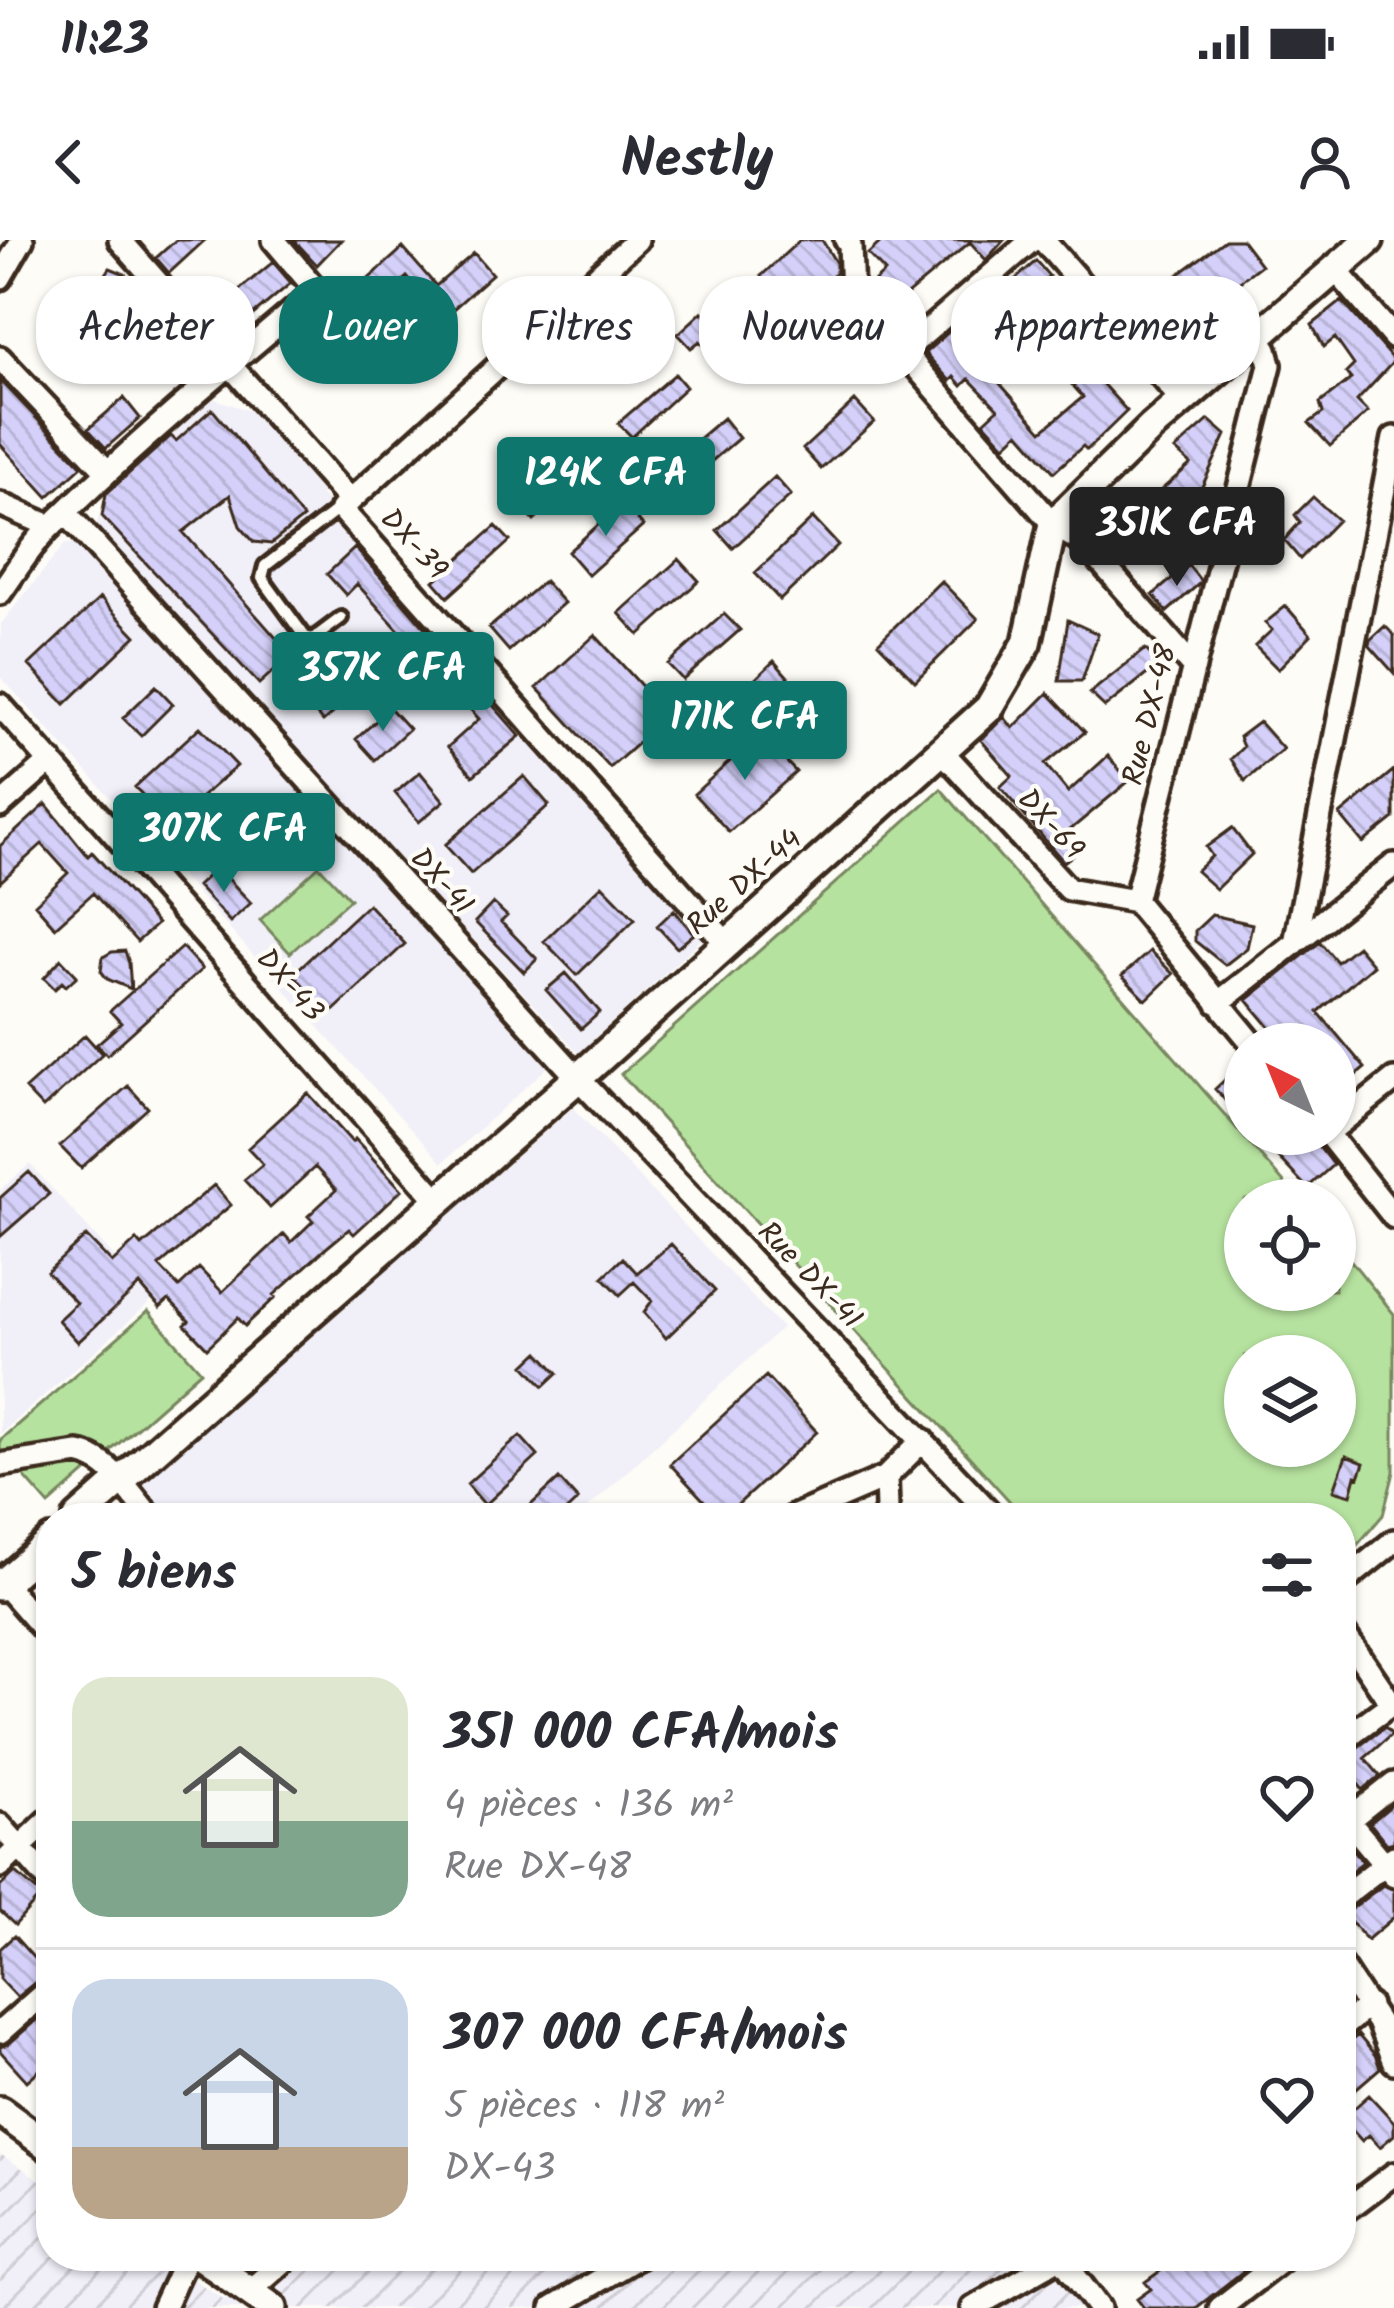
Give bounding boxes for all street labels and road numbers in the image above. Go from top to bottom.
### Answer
street label: DX-39 [367,498,459,592]
street label: Rue DX-48 [1110,638,1192,791]
street label: DX-69 [1004,778,1096,872]
street label: Rue DX-44 [676,818,814,948]
street label: DX-41 [397,837,485,927]
street label: DX-43 [243,938,335,1034]
street label: Rue DX-41 [745,1211,873,1341]

